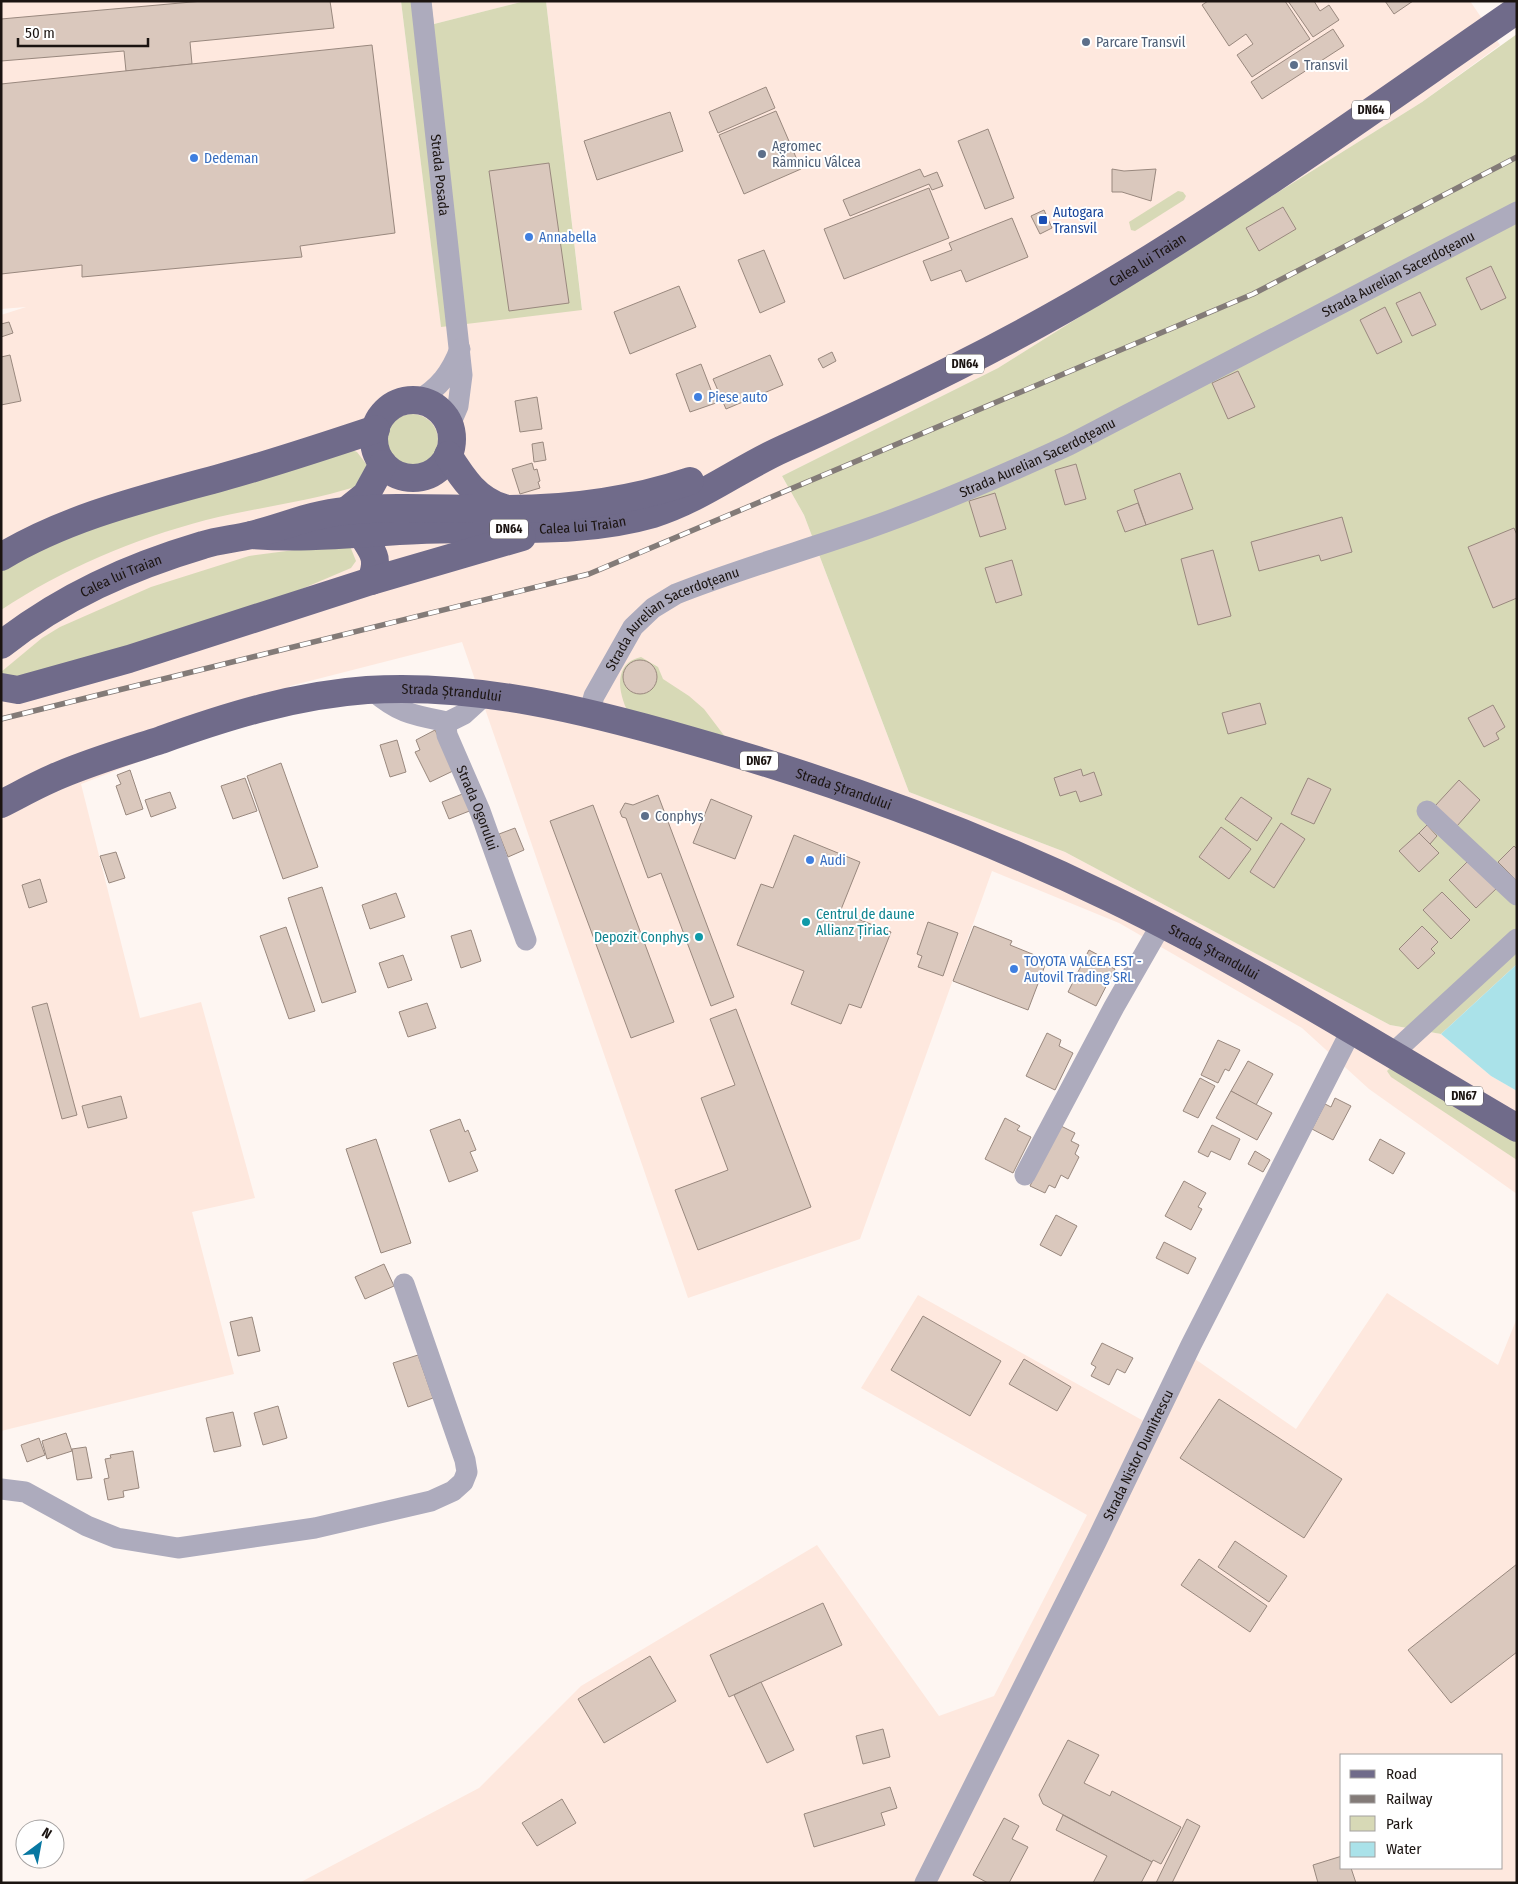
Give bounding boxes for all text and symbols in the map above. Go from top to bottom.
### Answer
scale bar [18,15,148,47]
text: 50 m [25,24,55,42]
place label: Parcare Transvil [1096,34,1186,51]
marker: Parcare Transvil [1080,36,1092,48]
place label: Transvil [1304,57,1348,74]
marker: Transvil [1288,59,1300,71]
road number: DN64 [1352,100,1390,120]
street label: Strada Posada [427,133,453,217]
place label: Agromec Râmnicu Vâlcea [772,138,861,171]
marker: Agromec Râmnicu Vâlcea [756,148,768,160]
place label: Dedeman [204,150,258,167]
marker: Dedeman [188,152,200,164]
place label: Autogara Transvil [1053,204,1104,237]
marker: Autogara Transvil [1037,214,1049,226]
street label: Strada Aurelian Sacerdoțeanu [1319,228,1478,321]
place label: Annabella [539,229,597,246]
street label: Calea lui Traian [1106,230,1189,290]
marker: Annabella [523,231,535,243]
road number: DN64 [946,354,984,374]
place label: Piese auto [708,389,768,406]
marker: Piese auto [692,391,704,403]
street label: Strada Aurelian Sacerdoțeanu [957,414,1118,501]
street label: Calea lui Traian [539,513,628,538]
road number: DN64 [490,520,528,538]
street label: Calea lui Traian [77,551,164,601]
street label: Strada Aurelian Sacerdoțeanu [602,564,741,674]
street label: Strada Ștrandului [401,681,502,705]
road number: DN67 [740,751,778,770]
street label: Strada Ogorului [452,763,501,853]
street label: Strada Ștrandului [793,765,894,814]
place label: Conphys [655,808,703,825]
marker: Conphys [639,810,651,822]
place label: Audi [820,852,846,869]
marker: Audi [804,854,816,866]
place label: Centrul de daune Allianz Țiriac [816,906,915,940]
marker: Centrul de daune Allianz Țiriac [800,916,812,928]
street label: Strada Ștrandului [1166,921,1262,984]
place label: Depozit Conphys [594,929,689,946]
marker: Depozit Conphys [693,931,705,943]
place label: TOYOTA VALCEA EST - Autovil Trading SRL [1024,953,1142,986]
marker: TOYOTA VALCEA EST - Autovil Trading SRL [1008,963,1020,975]
road number: DN67 [1445,1086,1483,1106]
street label: Strada Nistor Dumitrescu [1100,1387,1177,1524]
legend [1340,1754,1503,1869]
text: Road [1386,1765,1417,1783]
text: Railway [1386,1790,1433,1808]
text: Park [1386,1815,1413,1833]
north arrow [15,1819,65,1869]
text: N [39,1824,55,1843]
text: Water [1386,1840,1422,1858]

